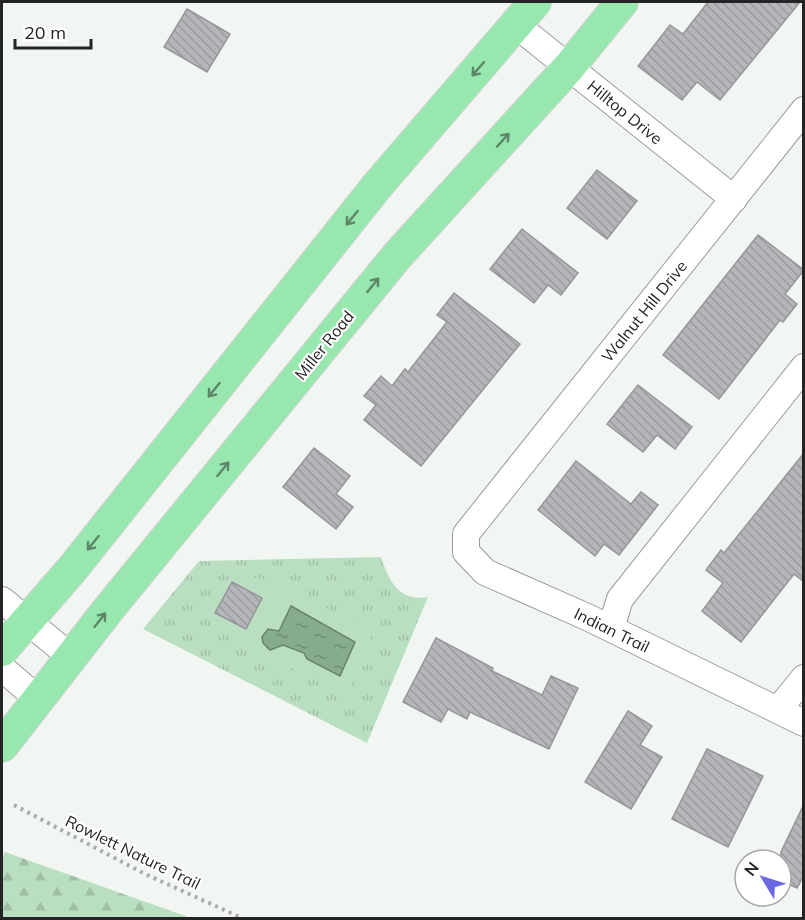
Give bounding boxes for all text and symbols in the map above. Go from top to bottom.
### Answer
scale bar [15,12,92,50]
text: 20 m [24,21,66,44]
one-way arrow [471,61,485,76]
street label: Hilltop Drive [583,76,667,148]
one-way arrow [496,132,510,147]
one-way arrow [345,210,358,226]
street label: Walnut Hill Drive [597,256,691,366]
one-way arrow [367,277,380,293]
street label: Miller Road [290,306,358,384]
one-way arrow [208,382,221,398]
one-way arrow [217,461,230,477]
one-way arrow [86,535,99,551]
street label: Indian Trail [571,603,653,657]
one-way arrow [94,612,107,628]
street label: Rowlett Nature Trail [62,811,204,893]
north arrow [733,848,793,908]
text: N [740,858,763,880]

